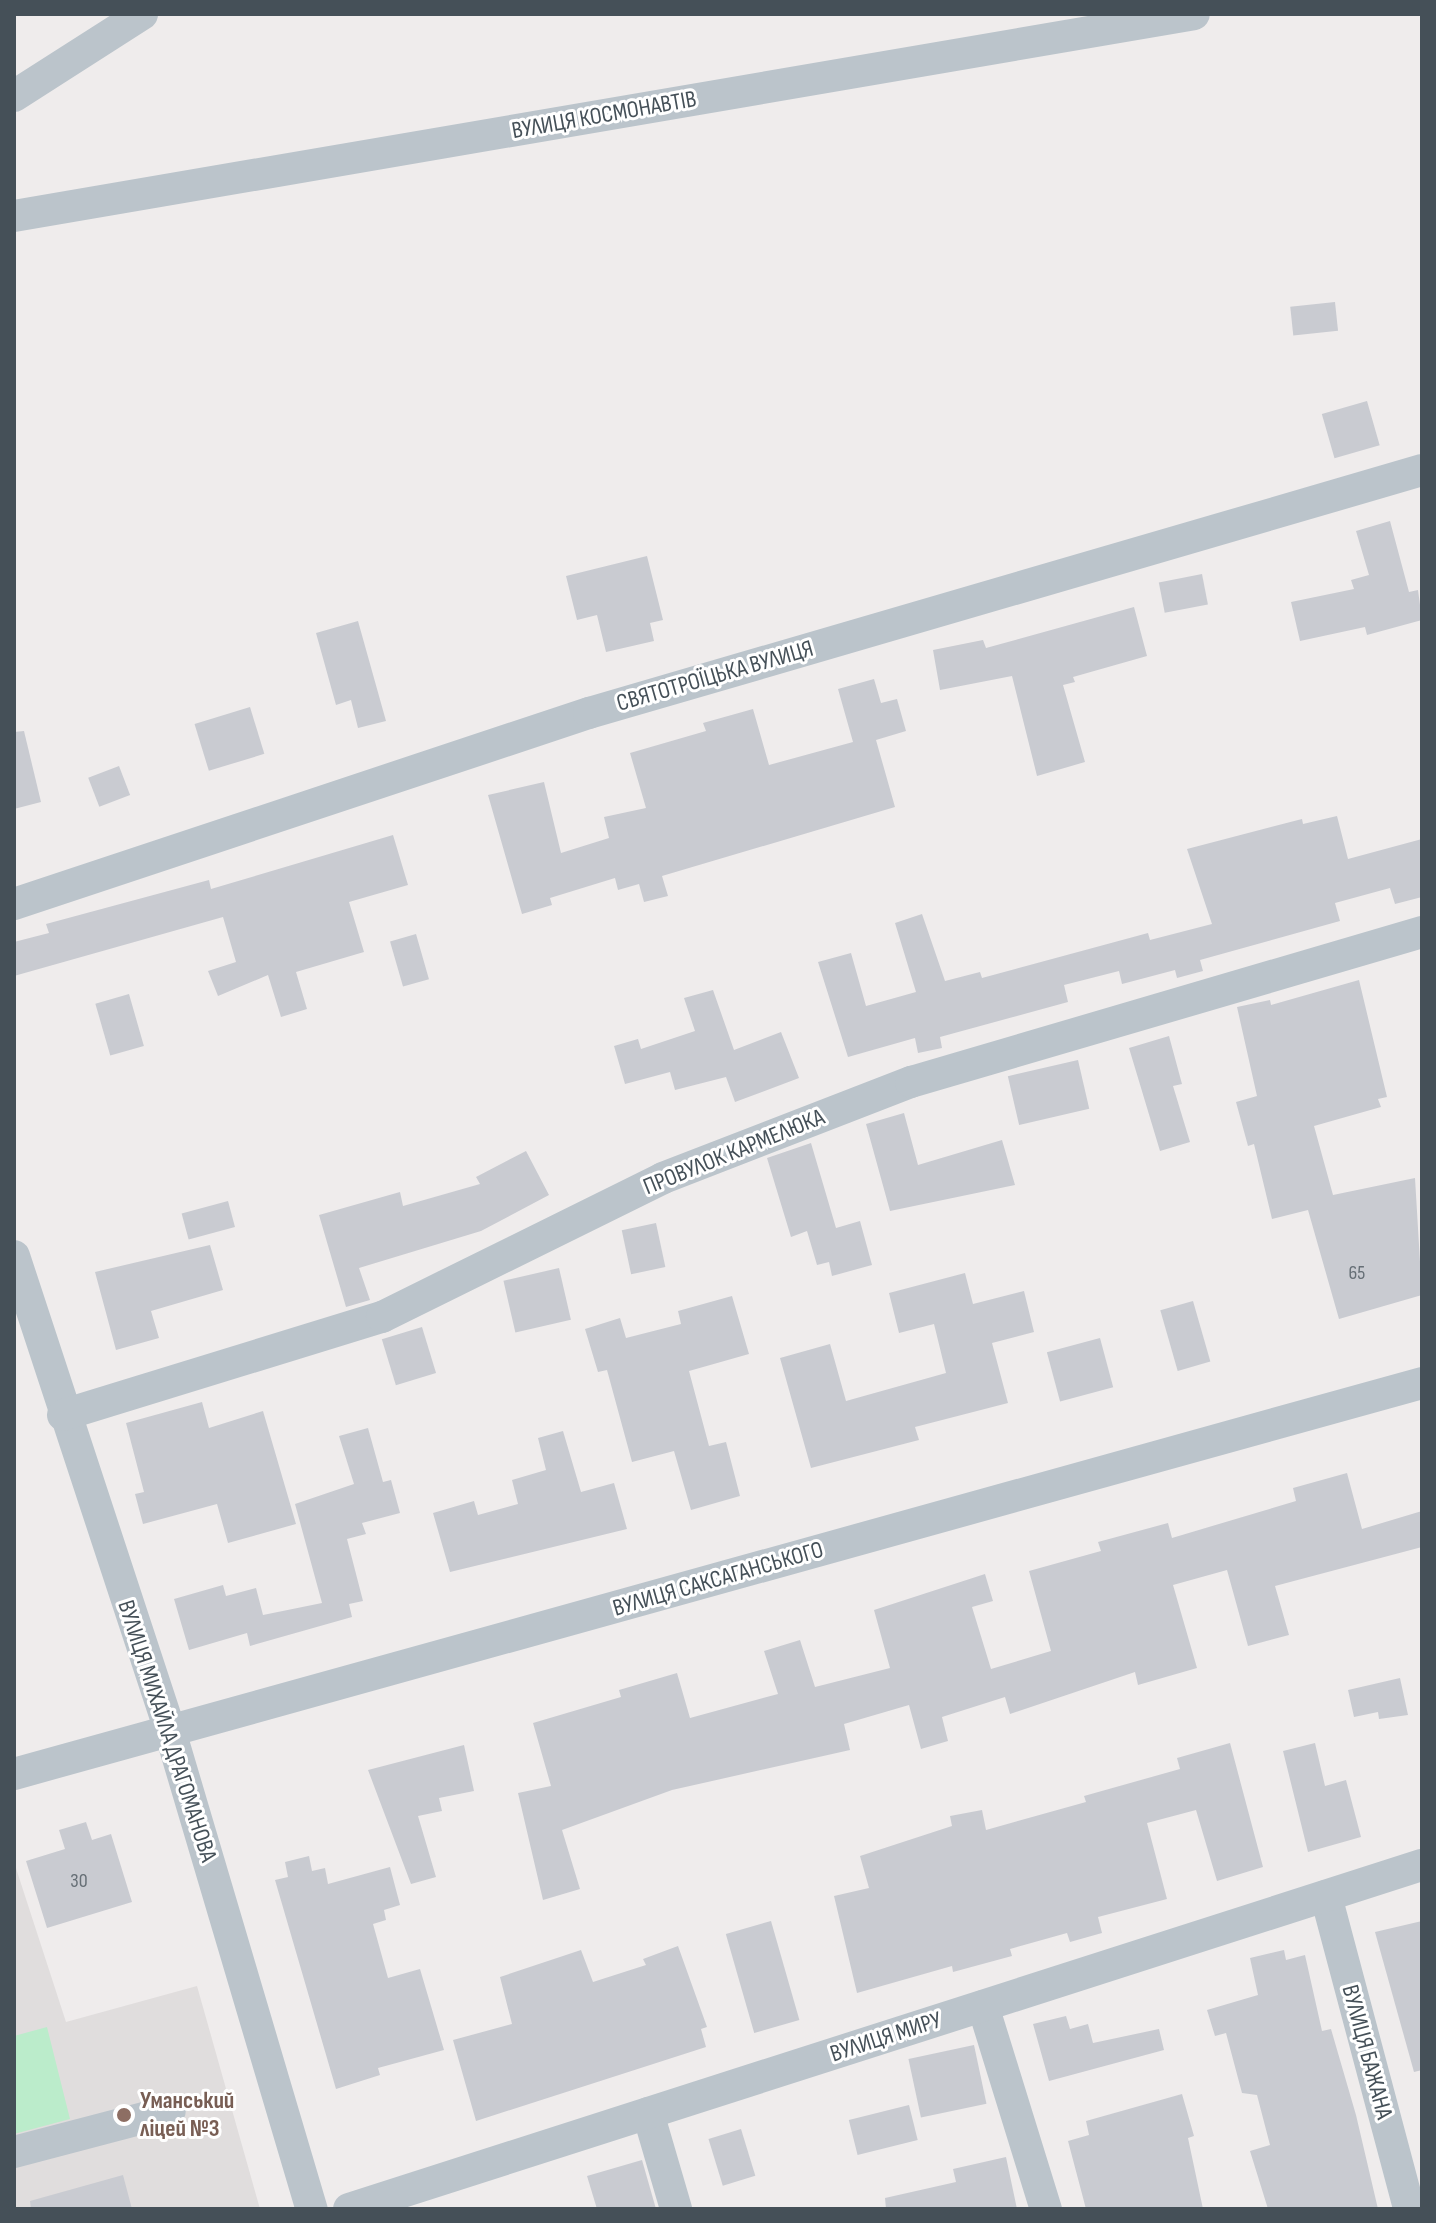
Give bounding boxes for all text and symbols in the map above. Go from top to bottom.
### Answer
street label: ВУЛИЦЯ КОСМОНАВТІВ [509,85,699,145]
street label: СВЯТОТРОЇЦЬКА ВУЛИЦЯ [613,634,817,718]
street label: ПРОВУЛОК КАРМЕЛЮКА [639,1103,829,1201]
house number: 65 [1349,1261,1365,1285]
street label: ВУЛИЦЯ САКСАГАНСЬКОГО [609,1535,827,1623]
street label: ВУЛИЦЯ МИХАЙЛА ДРАГОМАНОВА [111,1597,223,1865]
house number: 30 [70,1869,88,1893]
street label: ВУЛИЦЯ БАЖАНА [1335,1982,1399,2122]
street label: ВУЛИЦЯ МИРУ [827,2005,945,2069]
place label: Уманський ліцей №3 [140,2087,234,2143]
marker: Уманський ліцей №3 [115,2106,133,2124]

